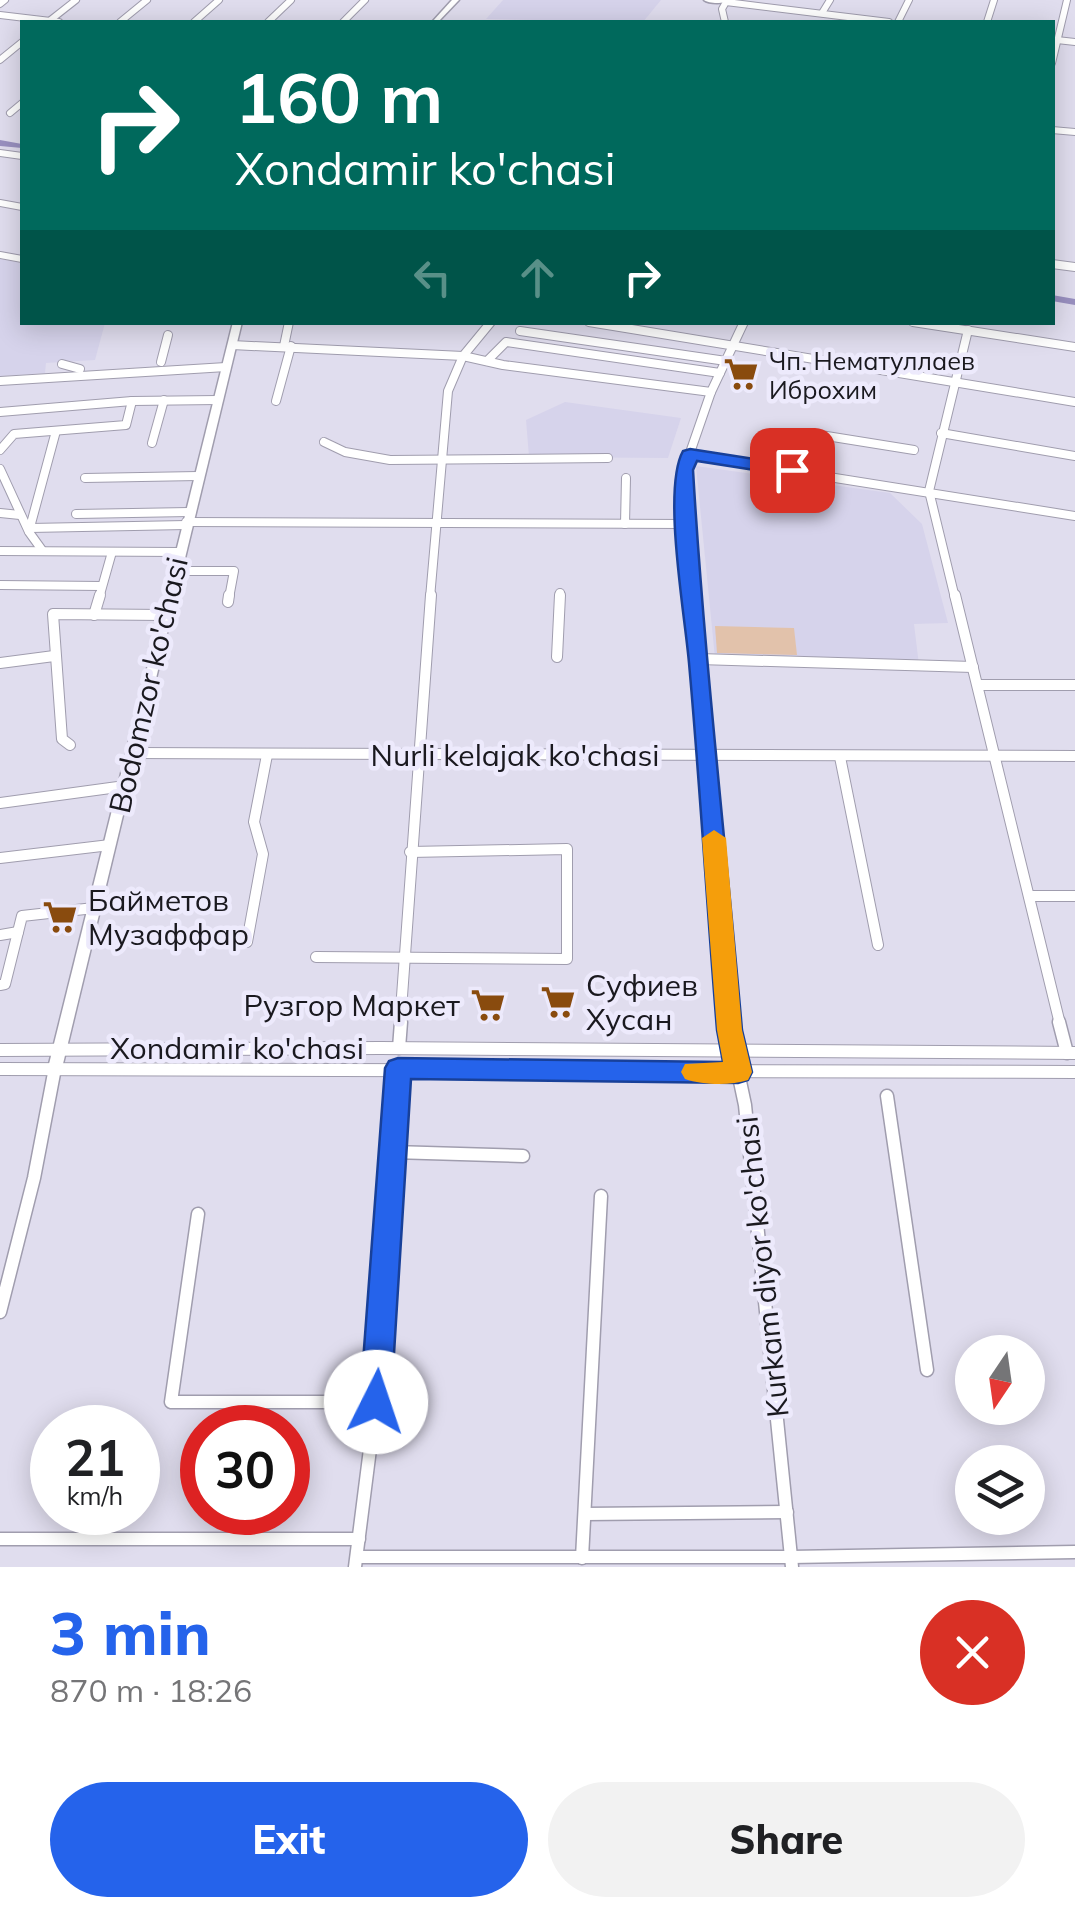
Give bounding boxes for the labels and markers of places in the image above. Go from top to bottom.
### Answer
place label: Чп. Нематуллаев Иброхим [769,345,975,405]
supermarket icon: Чп. Нематуллаев Иброхим [722,355,760,393]
pin [750,428,835,513]
place label: Байметов Музаффар [88,881,249,953]
supermarket icon: Байметов Музаффар [41,898,79,936]
place label: Суфиев Хусан [586,966,698,1038]
supermarket icon: Суфиев Хусан [539,983,577,1021]
place label: Рузгор Маркет [243,986,460,1024]
supermarket icon: Рузгор Маркет [469,986,507,1024]

